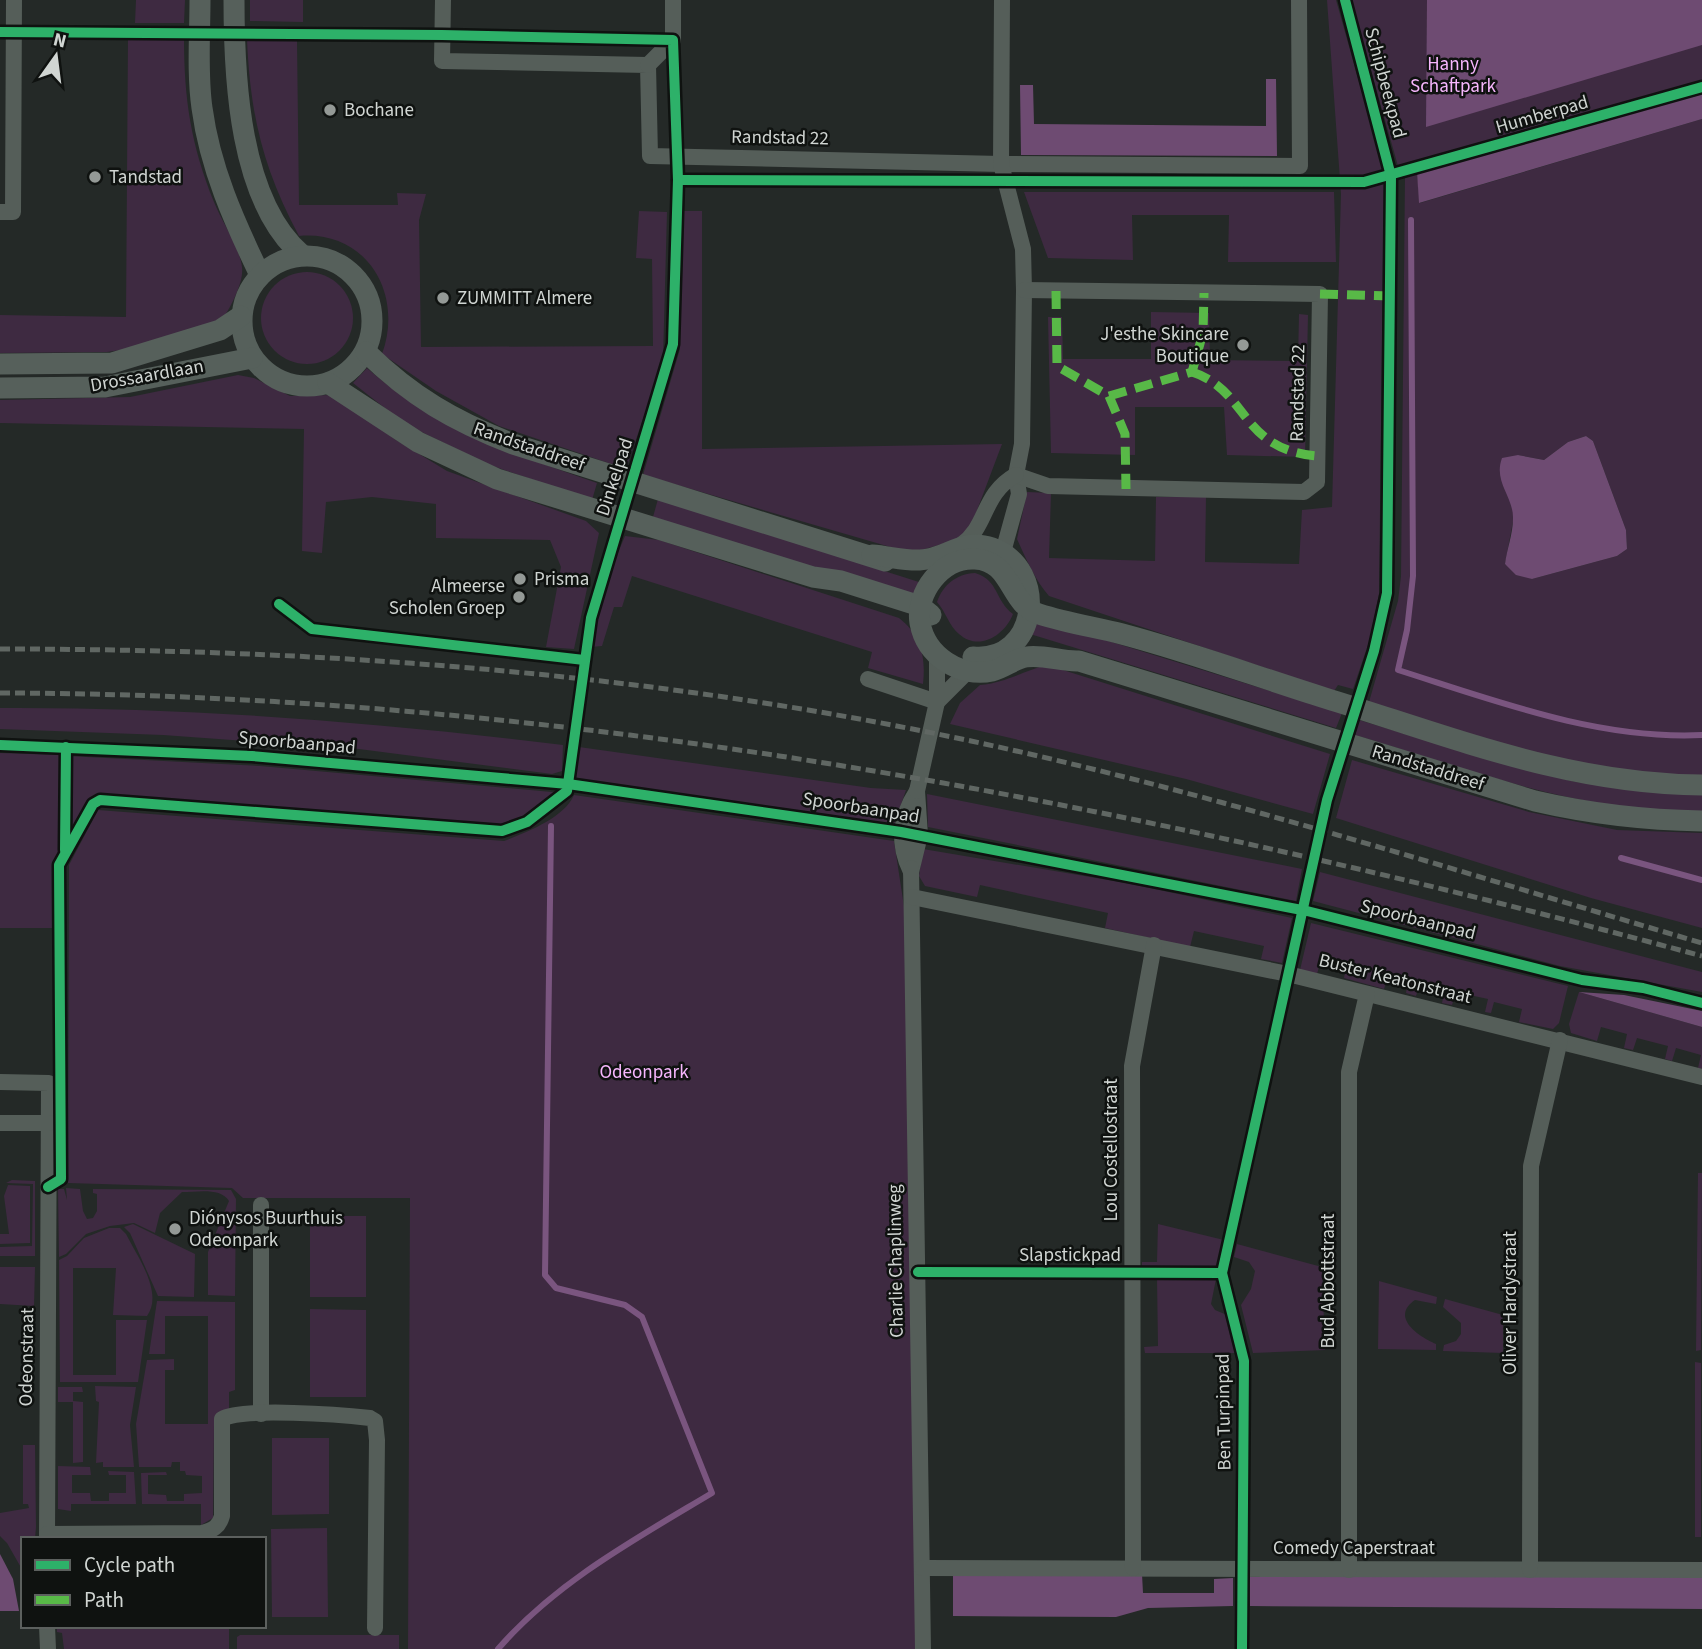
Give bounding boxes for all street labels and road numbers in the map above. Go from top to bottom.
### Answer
street label: Schipbeekpad [1357,25,1413,141]
street label: Humberpad [1492,89,1592,141]
street label: Randstad 22 [731,124,829,152]
street label: Randstad 22 [1284,344,1312,442]
street label: Drossaardlaan [88,353,206,399]
street label: Randstaddreef [470,415,590,479]
street label: Dinkelpad [590,435,640,519]
street label: Spoorbaanpad [237,724,357,762]
street label: Randstaddreef [1368,738,1489,798]
street label: Spoorbaanpad [801,785,921,831]
street label: Spoorbaanpad [1357,893,1479,947]
street label: Buster Keatonstraat [1316,947,1475,1011]
street label: Lou Costellostraat [1098,1078,1125,1222]
street label: Charlie Chaplinweg [881,1183,911,1338]
street label: Bud Abbottstraat [1315,1213,1342,1348]
street label: Oliver Hardystraat [1497,1230,1524,1375]
street label: Slapstickpad [1019,1242,1121,1269]
street label: Odeonstraat [13,1307,41,1407]
street label: Ben Turpinpad [1209,1353,1239,1471]
street label: Comedy Caperstraat [1273,1535,1436,1562]

